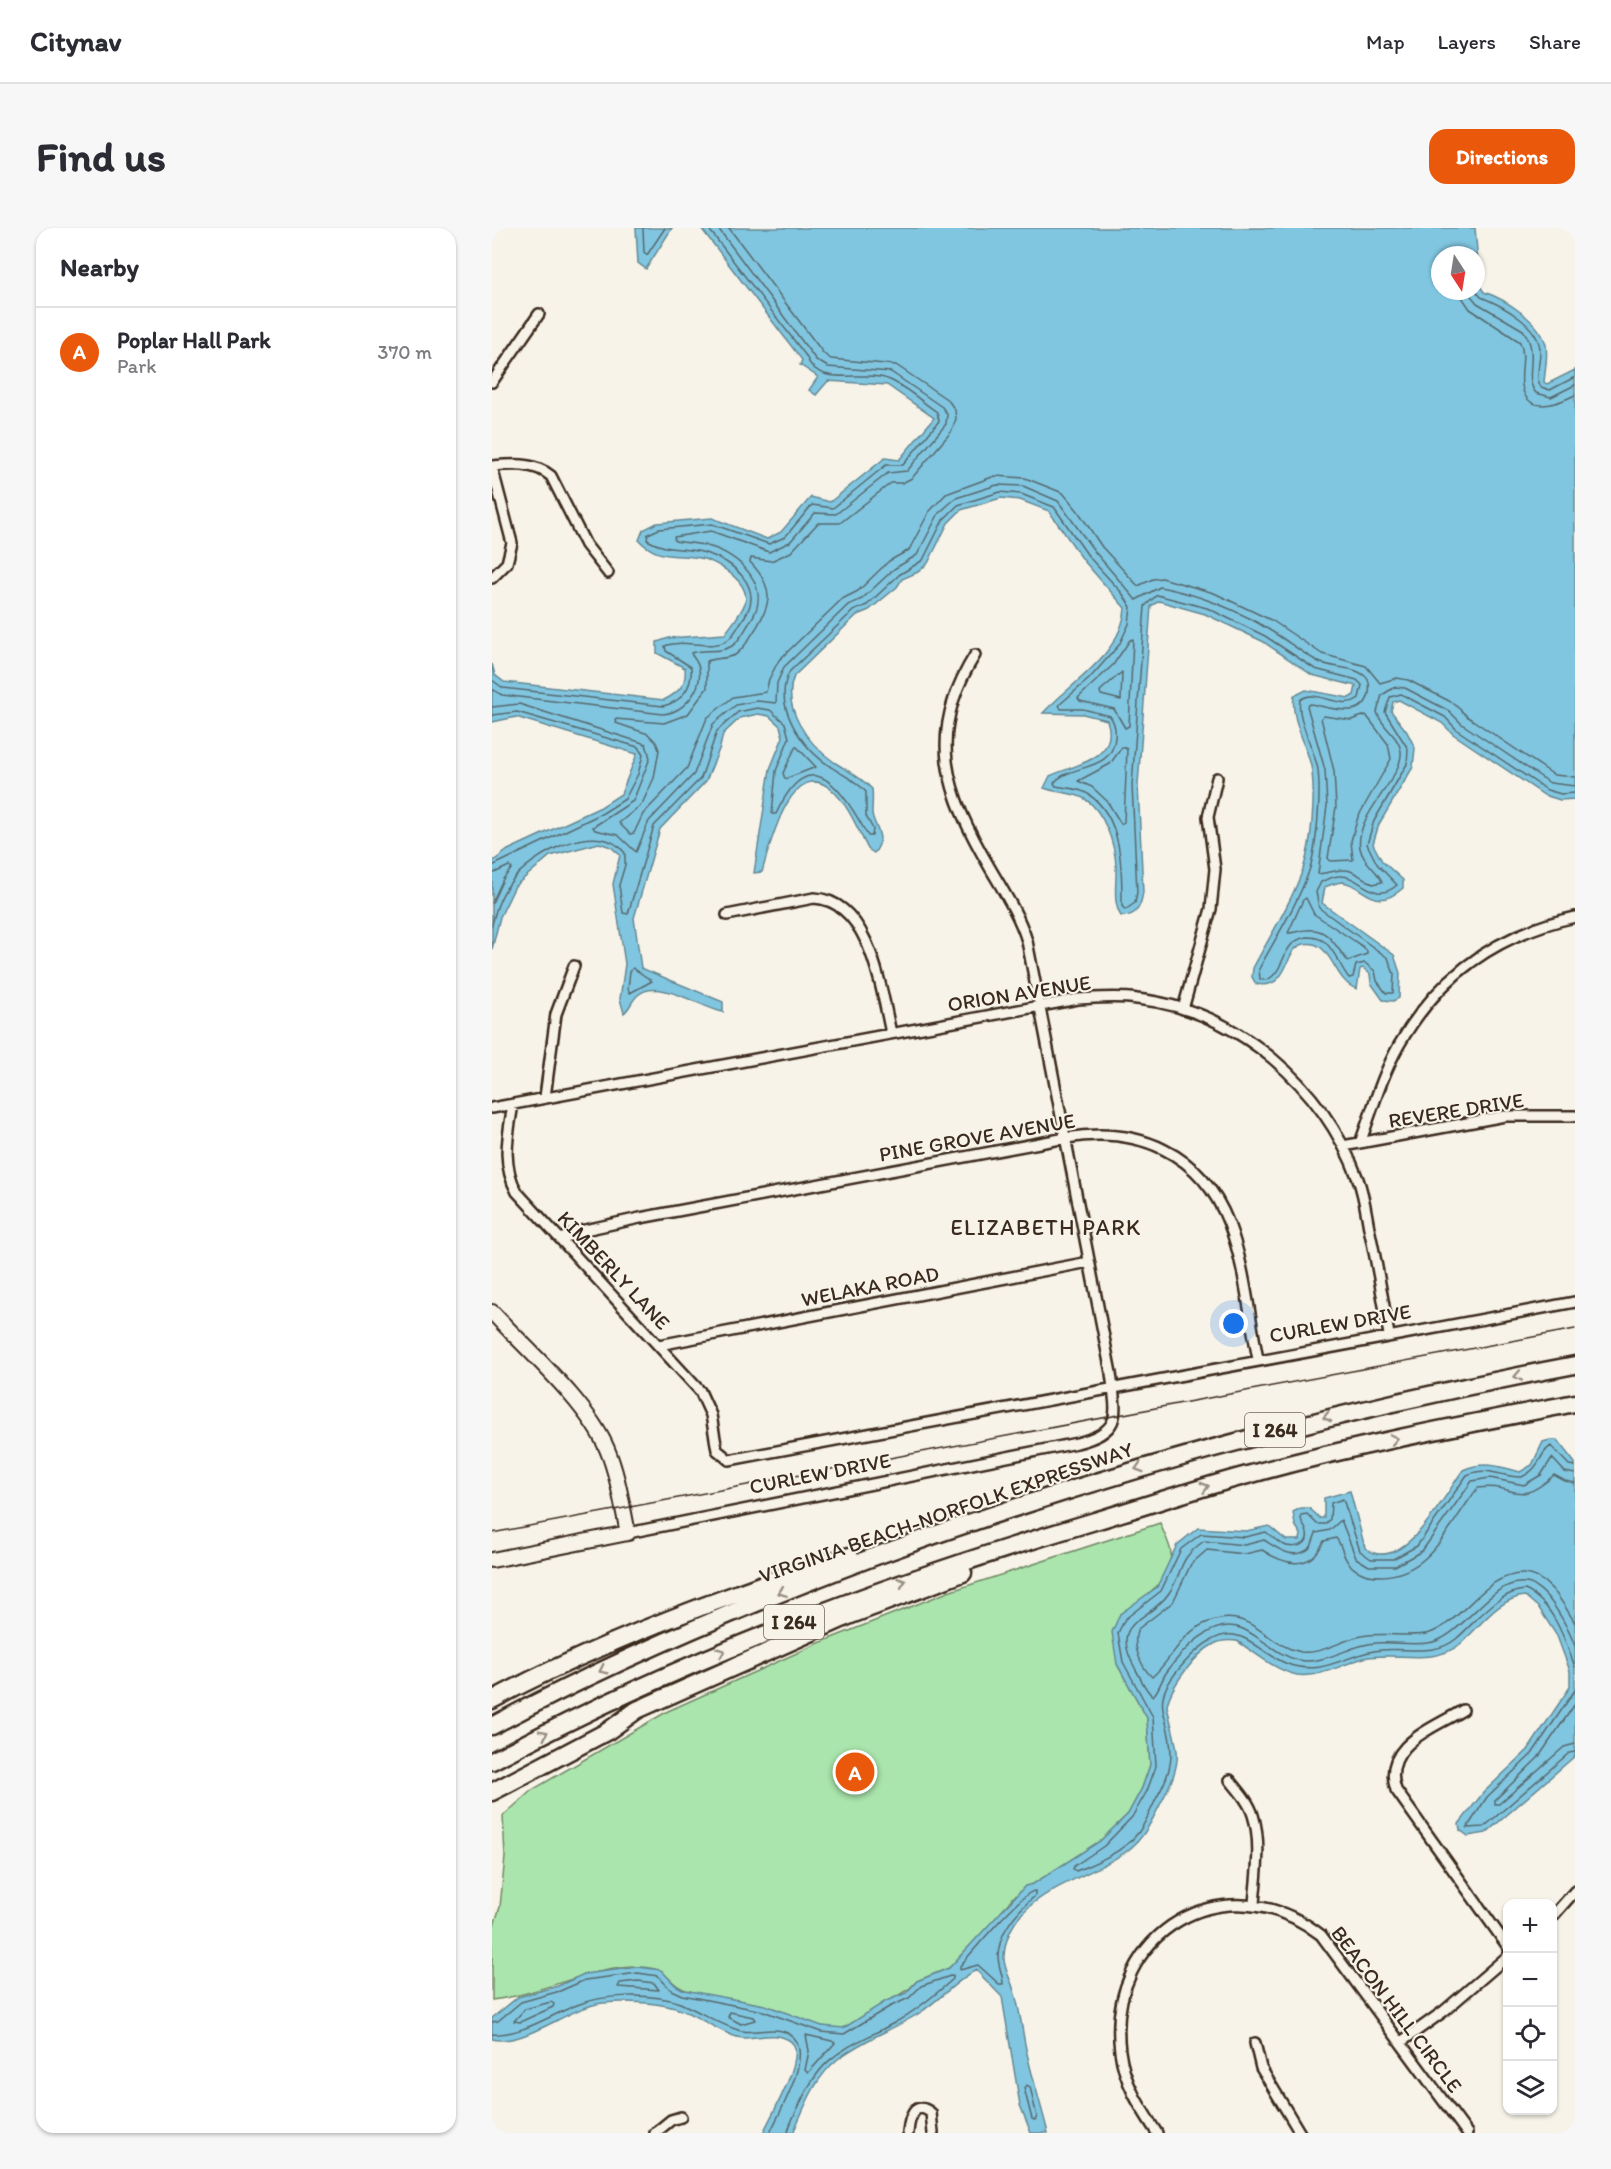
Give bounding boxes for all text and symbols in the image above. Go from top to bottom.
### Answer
text: Citynav [30,24,121,58]
text: Map [1366,29,1405,54]
text: Layers [1438,29,1496,54]
text: Share [1529,29,1581,54]
button: Directions [1429,129,1575,184]
text: Find us [36,131,166,182]
north arrow [1431,246,1485,300]
text: Nearby [60,251,139,283]
text: Poplar Hall Park [117,327,271,354]
text: A [73,340,86,364]
text: 370 m [378,340,432,364]
text: Park [117,354,156,378]
street label: ORION AVENUE [946,969,1092,1017]
street label: REVERE DRIVE [1387,1087,1526,1133]
street label: PINE GROVE AVENUE [877,1107,1077,1167]
street label: KIMBERLY LANE [553,1205,675,1335]
district label: ELIZABETH PARK [950,1214,1142,1241]
street label: WELAKA ROAD [799,1260,941,1312]
street label: CURLEW DRIVE [1267,1298,1413,1348]
your location [1219,1309,1248,1338]
one-way arrow [1513,1369,1523,1382]
one-way arrow [1322,1409,1332,1422]
road number: I 264 [1245,1413,1305,1447]
one-way arrow [1388,1434,1398,1447]
street label: VIRGINIA BEACH-NORFOLK EXPRESSWAY [756,1436,1136,1588]
street label: CURLEW DRIVE [747,1447,893,1499]
one-way arrow [1134,1461,1145,1473]
one-way arrow [1199,1482,1210,1494]
one-way arrow [897,1576,907,1589]
one-way arrow [777,1585,788,1597]
road number: I 264 [764,1605,824,1639]
one-way arrow [714,1647,725,1659]
one-way arrow [599,1662,610,1674]
one-way arrow [537,1730,548,1741]
pin: A [836,1750,874,1794]
map controls [1503,1899,1557,2115]
button: + [1503,1899,1557,1953]
street label: BEACON HILL CIRCLE [1326,1921,1468,2097]
button: − [1503,1953,1557,2007]
button: locate [1503,2007,1557,2061]
button: layers [1503,2061,1557,2115]

